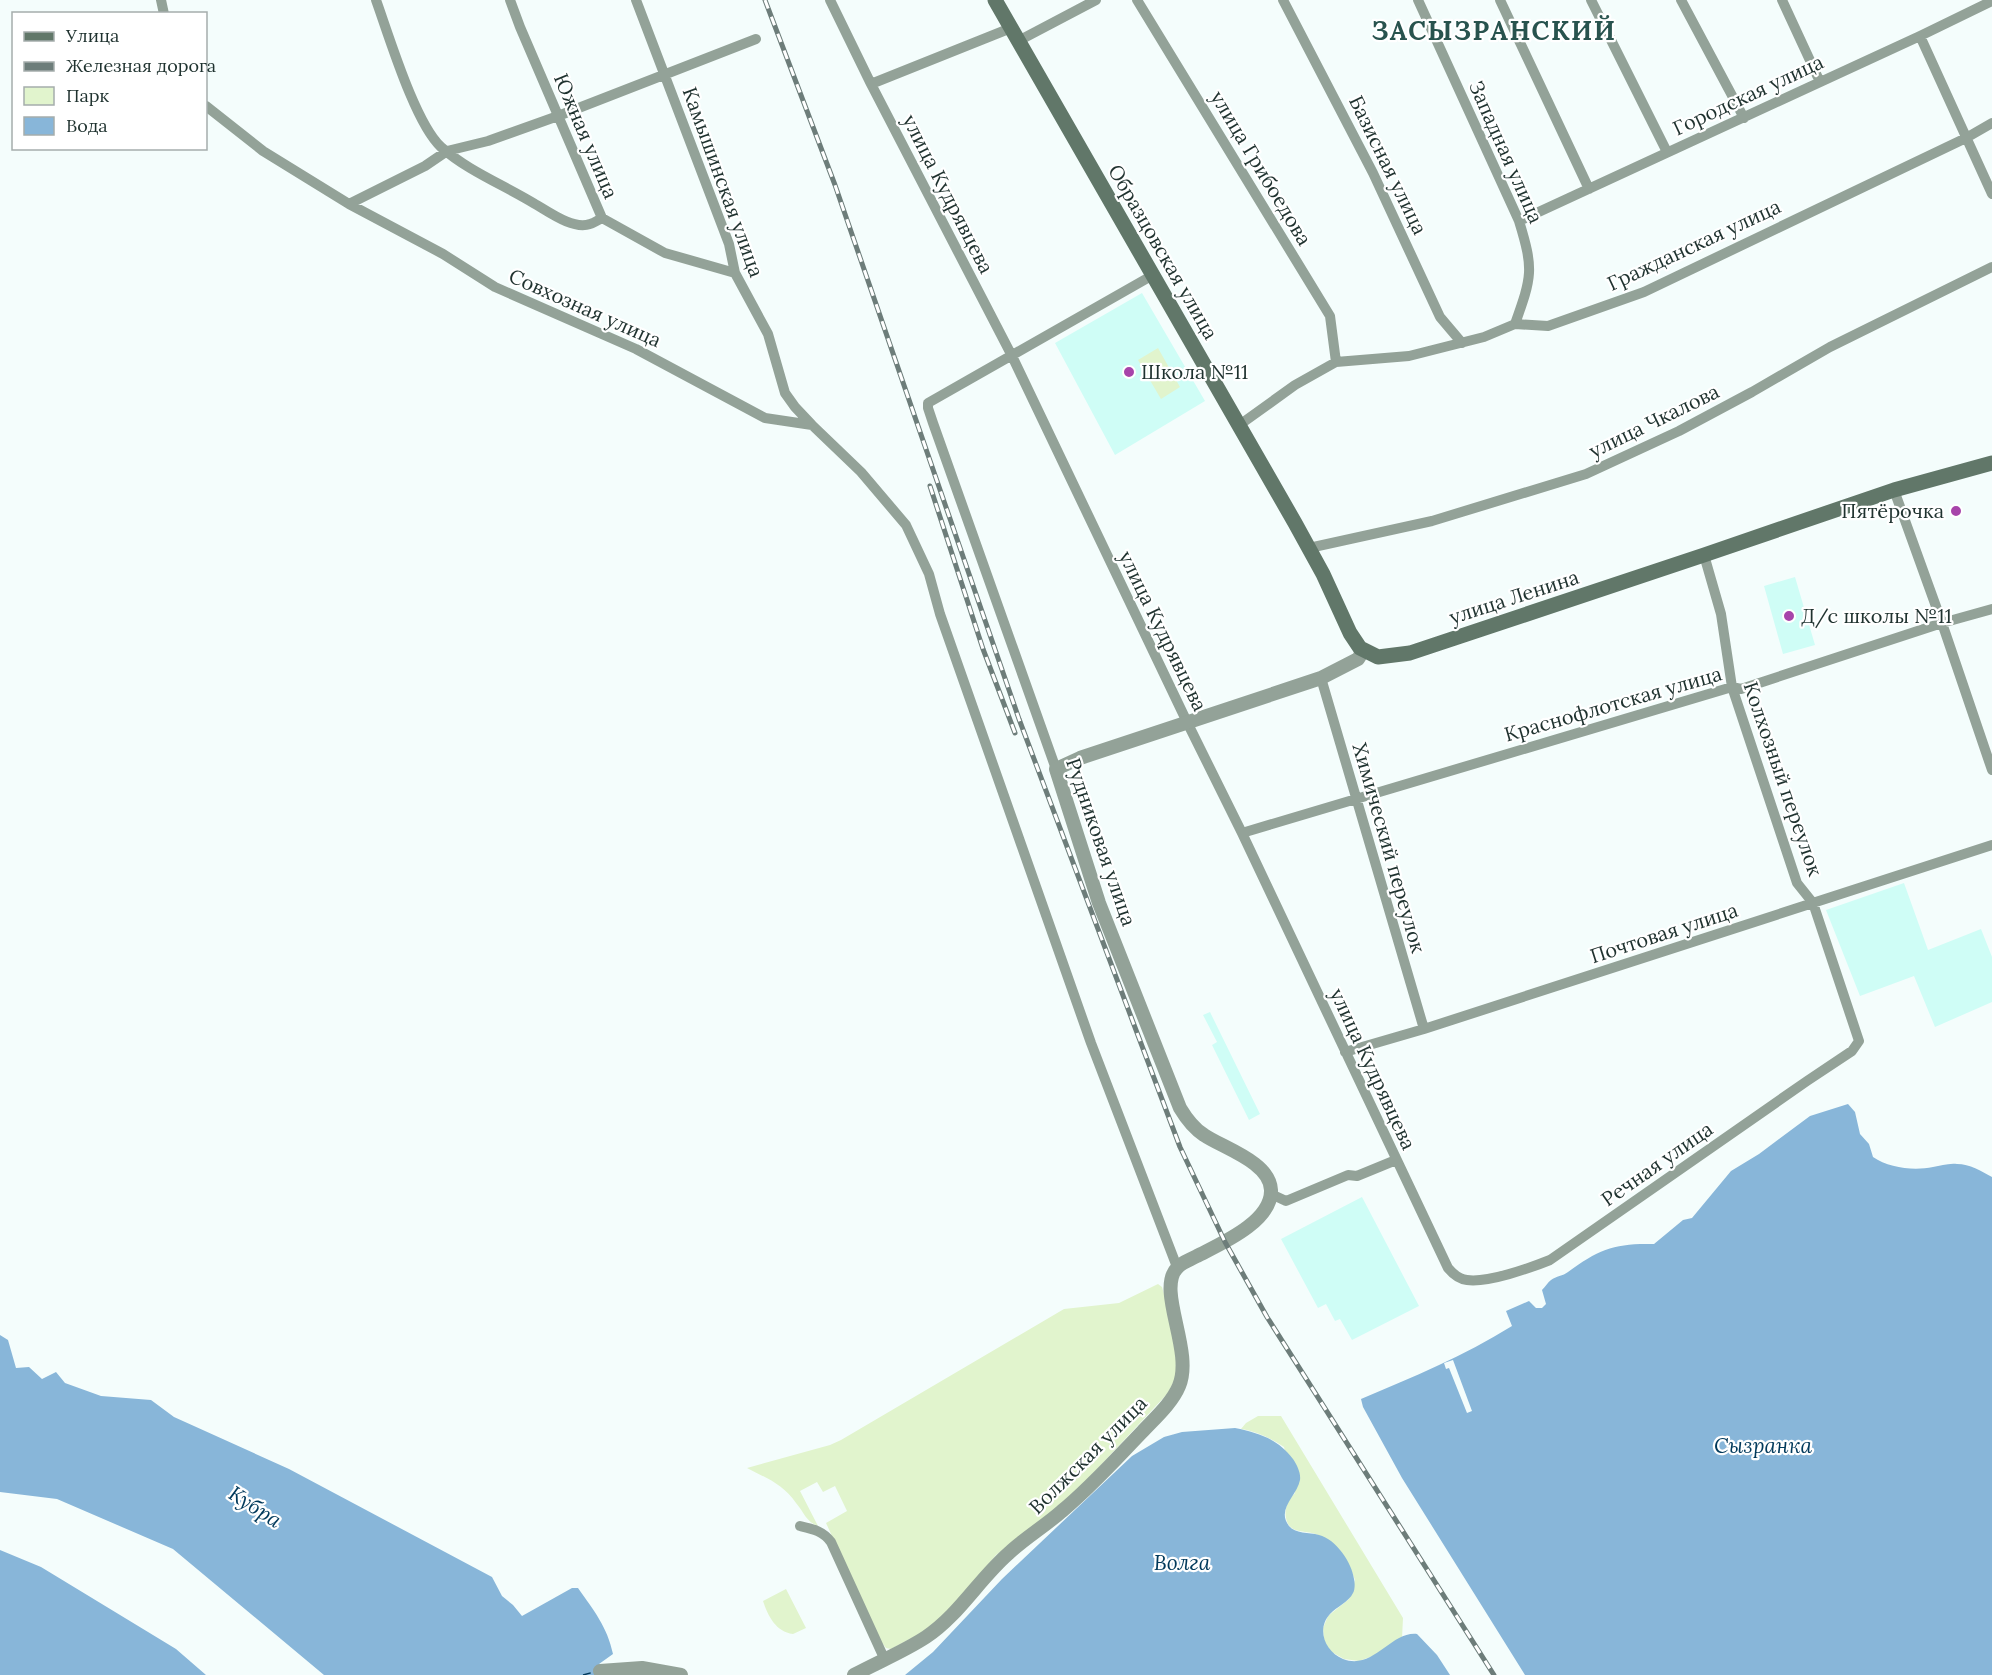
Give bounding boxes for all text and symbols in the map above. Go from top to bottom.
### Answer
legend [12,12,207,150]
district label: ЗАСЫЗРАНСКИЙ [1371,14,1617,47]
text: Улица [65,24,119,47]
street label: Городская улица [1668,49,1827,140]
text: Железная дорога [66,54,216,77]
street label: Южная улица [549,70,624,202]
street label: Западная улица [1464,77,1549,227]
street label: Камышинская улица [677,83,770,280]
text: Парк [66,84,110,107]
street label: улица Грибоедова [1205,86,1317,250]
street label: Базисная улица [1344,91,1433,238]
street label: улица Кудрявцева [897,110,999,278]
text: Вода [66,114,108,137]
street label: Образцовская улица [1103,160,1224,344]
street label: Гражданская улица [1603,193,1785,296]
street label: Совхозная улица [505,263,665,352]
place label: Школа №11 [1141,359,1248,384]
marker: Школа №11 [1122,365,1136,379]
street label: улица Чкалова [1584,378,1723,463]
place label: Пятёрочка [1841,498,1944,523]
marker: Пятёрочка [1949,504,1963,518]
street label: улица Кудрявцева [1114,546,1213,715]
street label: улица Ленина [1446,564,1582,629]
place label: Д/с школы №11 [1801,603,1952,629]
marker: Д/с школы №11 [1782,609,1796,623]
street label: Краснофлотская улица [1501,660,1724,747]
street label: Колхозный переулок [1738,678,1829,880]
street label: Химический переулок [1348,740,1431,956]
street label: Рудниковая улица [1061,754,1142,929]
street label: Почтовая улица [1587,897,1741,968]
street label: улица Кудрявцева [1325,984,1422,1154]
street label: Речная улица [1596,1116,1717,1211]
street label: Волжская улица [1023,1390,1152,1519]
water label: Сызранка [1714,1432,1813,1459]
water label: Кубра [224,1480,287,1534]
water label: Волга [1154,1549,1211,1576]

